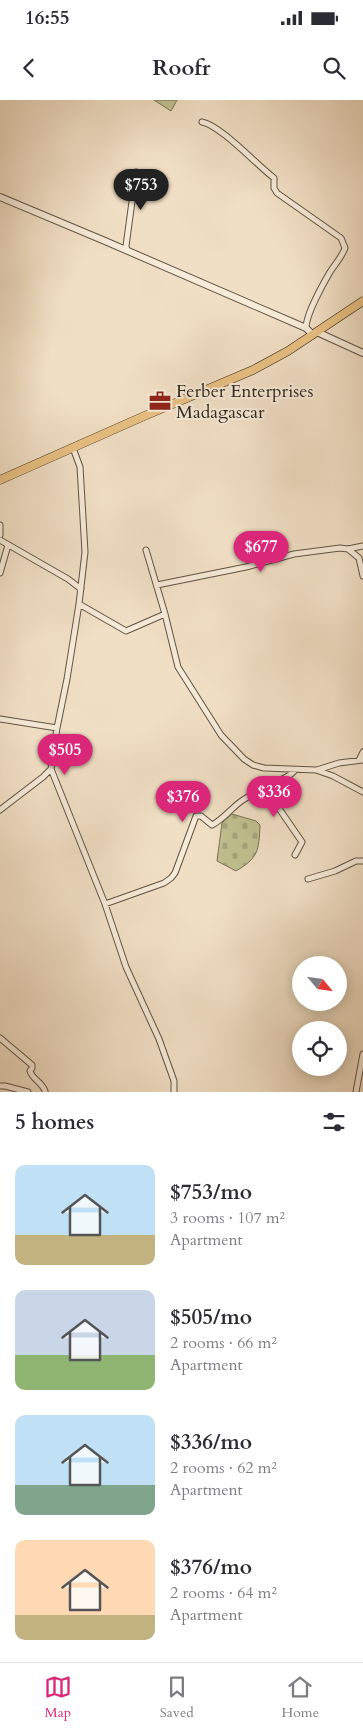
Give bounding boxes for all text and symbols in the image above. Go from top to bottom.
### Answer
text: 16:55 [25,5,69,31]
text: Roofr [152,53,211,83]
icon: back [15,54,43,82]
icon: search [320,54,348,82]
pin: $753 [111,168,171,211]
text: $753 [125,174,157,196]
place label: Ferber Enterprises Madagascar [176,379,313,425]
office icon: Ferber Enterprises Madagascar [147,388,173,414]
pin: $677 [231,530,291,573]
text: $677 [245,536,277,558]
pin: $505 [35,734,95,776]
text: $505 [49,739,81,761]
pin: $336 [244,776,304,818]
pin: $376 [153,780,213,823]
text: $336 [258,781,290,803]
text: $376 [167,786,199,808]
north arrow [292,956,348,1011]
map controls [292,956,347,1076]
button: locate [292,1021,347,1076]
text: 5 homes [15,1108,94,1137]
icon: filters [320,1108,348,1136]
text: $753/mo [170,1178,252,1207]
icon: home [55,1185,115,1245]
text: 3 rooms · 107 m² [170,1207,285,1229]
text: Apartment [170,1229,243,1251]
text: $505/mo [170,1303,252,1332]
icon: home [55,1310,115,1370]
text: 2 rooms · 66 m² [170,1332,277,1354]
text: Apartment [170,1354,243,1376]
text: $336/mo [170,1428,252,1457]
icon: home [55,1435,115,1495]
text: 2 rooms · 62 m² [170,1457,277,1479]
text: Apartment [170,1479,243,1501]
text: $376/mo [170,1553,252,1582]
icon: home [55,1560,115,1620]
text: 2 rooms · 64 m² [170,1582,277,1604]
text: Apartment [170,1604,243,1626]
tab: Map [44,1673,72,1722]
tab: Saved [160,1673,194,1722]
tab: Home [282,1673,319,1722]

